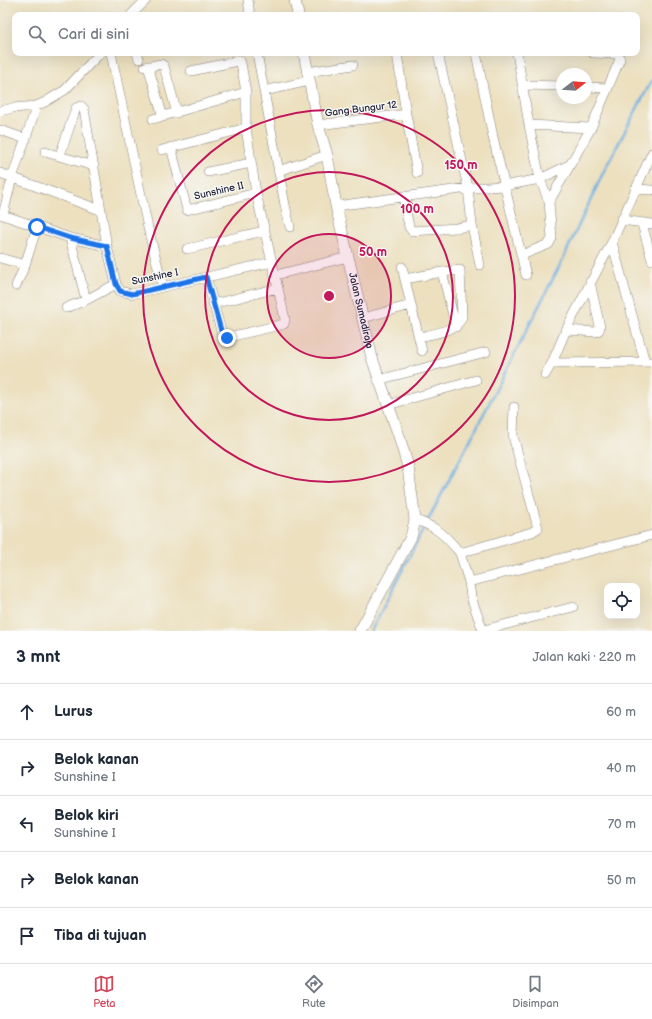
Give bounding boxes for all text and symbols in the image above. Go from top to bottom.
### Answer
search box [12,12,640,56]
icon: search [26,23,48,45]
text: Cari di sini [58,25,129,44]
north arrow [556,68,592,104]
street label: Gang Bungur 12 [324,99,398,119]
text: 150 m [445,158,477,173]
street label: Sunshine II [193,179,245,203]
text: 100 m [400,202,434,217]
route start [28,218,46,236]
text: 50 m [359,245,387,260]
street label: Sunshine I [131,266,179,288]
street label: Jalan Sumadiraja [346,272,376,350]
centre of rings [322,289,336,303]
route end [218,329,236,347]
map controls [604,583,640,619]
button: locate [604,583,640,619]
text: 3 mnt [16,647,60,667]
text: Jalan kaki · 220 m [532,649,636,665]
icon: ahead [16,701,38,723]
text: Lurus [54,702,93,721]
text: 60 m [606,704,636,720]
text: Belok kanan [54,750,139,769]
icon: right [16,757,38,779]
text: 40 m [606,760,636,776]
text: Sunshine I [54,769,116,785]
text: Belok kiri [54,806,119,825]
icon: left [16,813,38,835]
text: 70 m [608,816,636,832]
text: Sunshine I [54,825,116,841]
icon: right [16,869,38,891]
text: Belok kanan [54,870,139,889]
text: 50 m [607,872,636,888]
icon: arrive [16,925,38,947]
text: Tiba di tujuan [54,926,147,945]
tab: Peta [93,973,116,1010]
tab: Rute [302,973,326,1010]
tab: Disimpan [512,973,559,1010]

